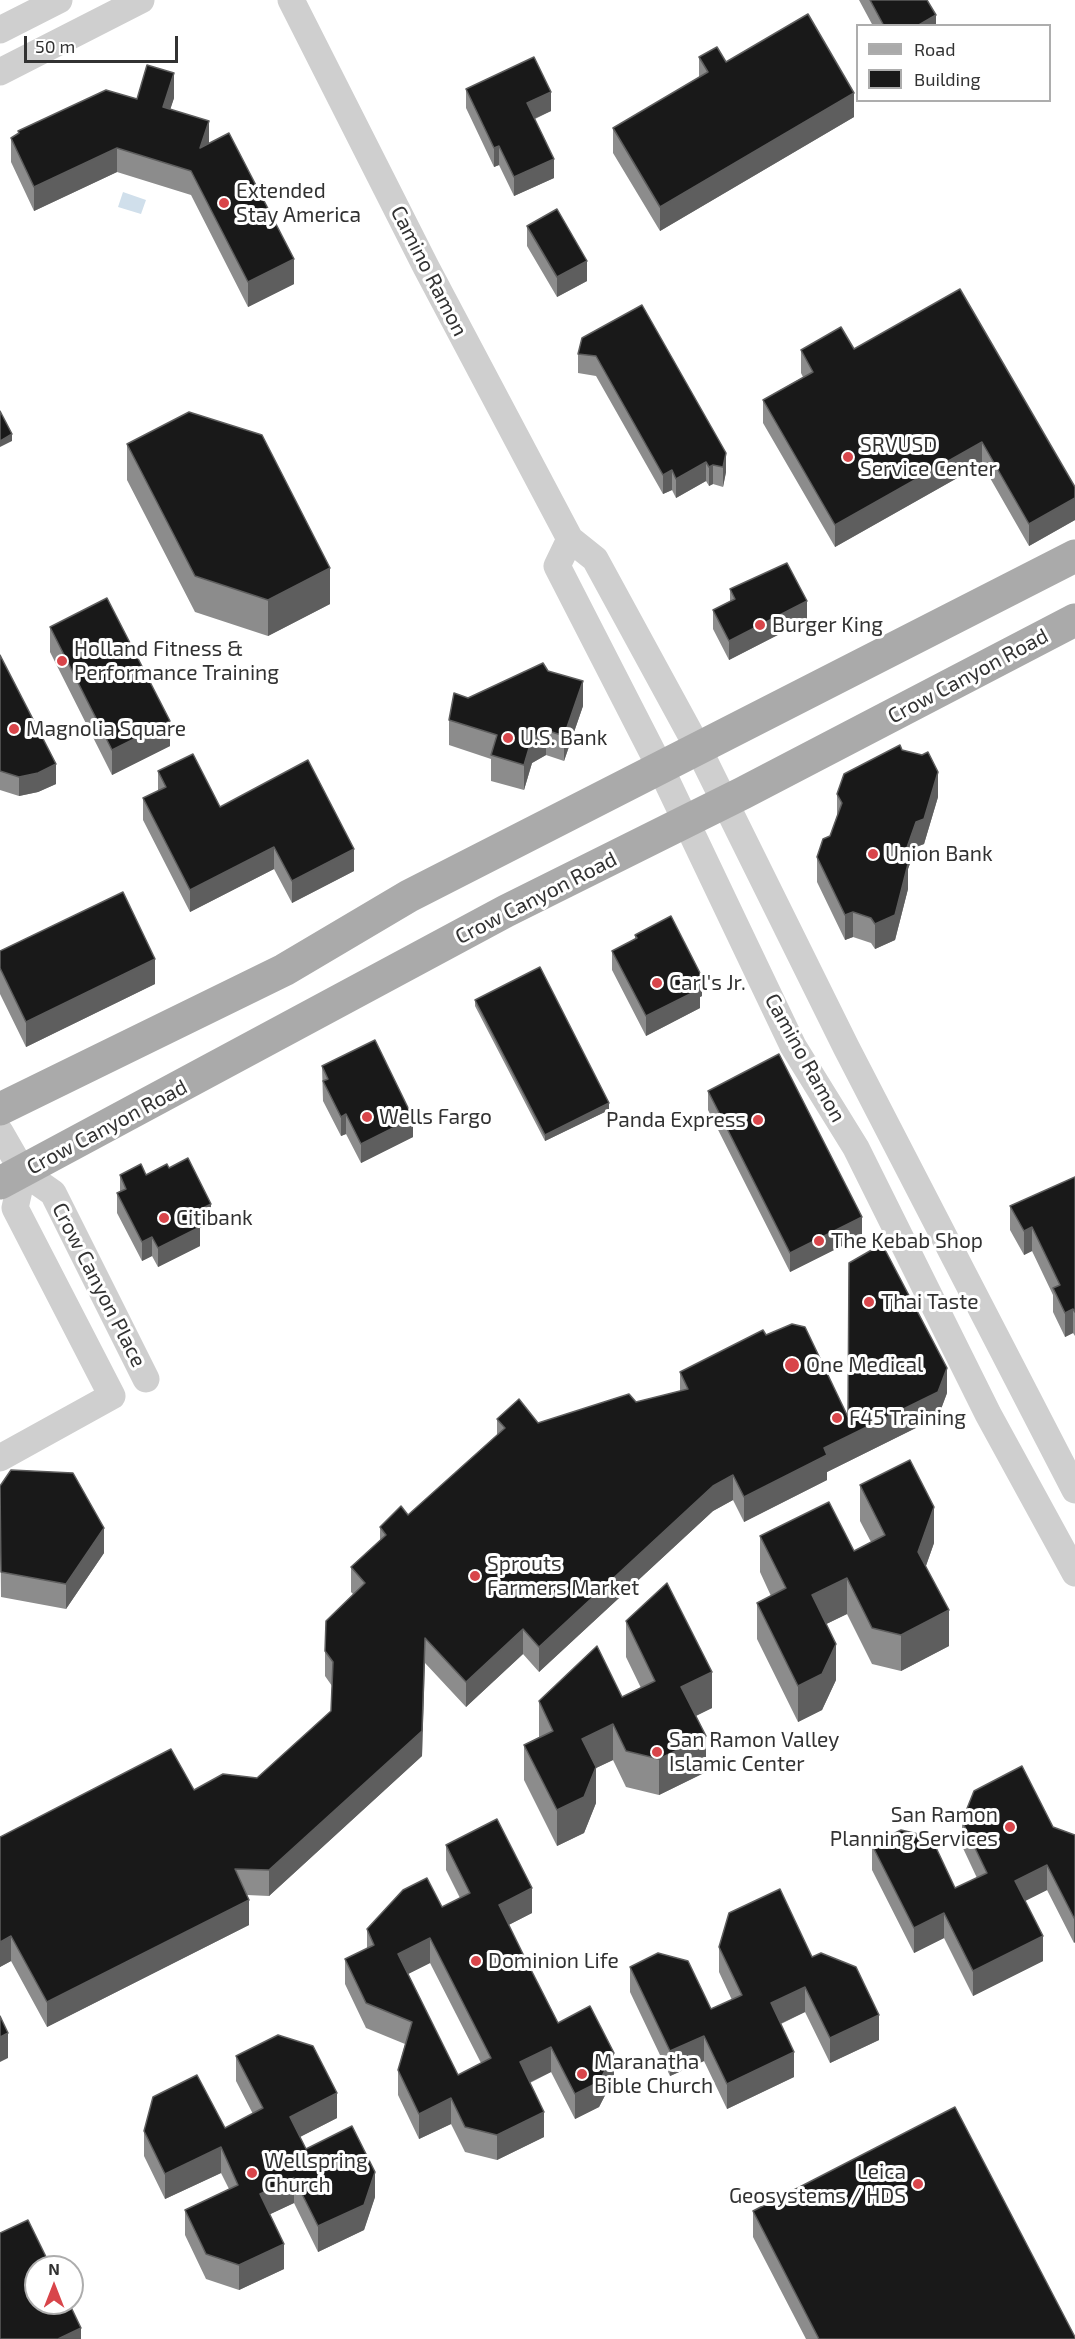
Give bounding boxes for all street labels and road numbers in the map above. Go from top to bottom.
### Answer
street label: Camino Ramon [385,202,473,340]
street label: Crow Canyon Road [884,623,1052,729]
street label: Crow Canyon Road [451,846,621,950]
street label: Camino Ramon [759,989,851,1127]
street label: Crow Canyon Road [23,1074,191,1180]
street label: Crow Canyon Place [47,1199,151,1371]

